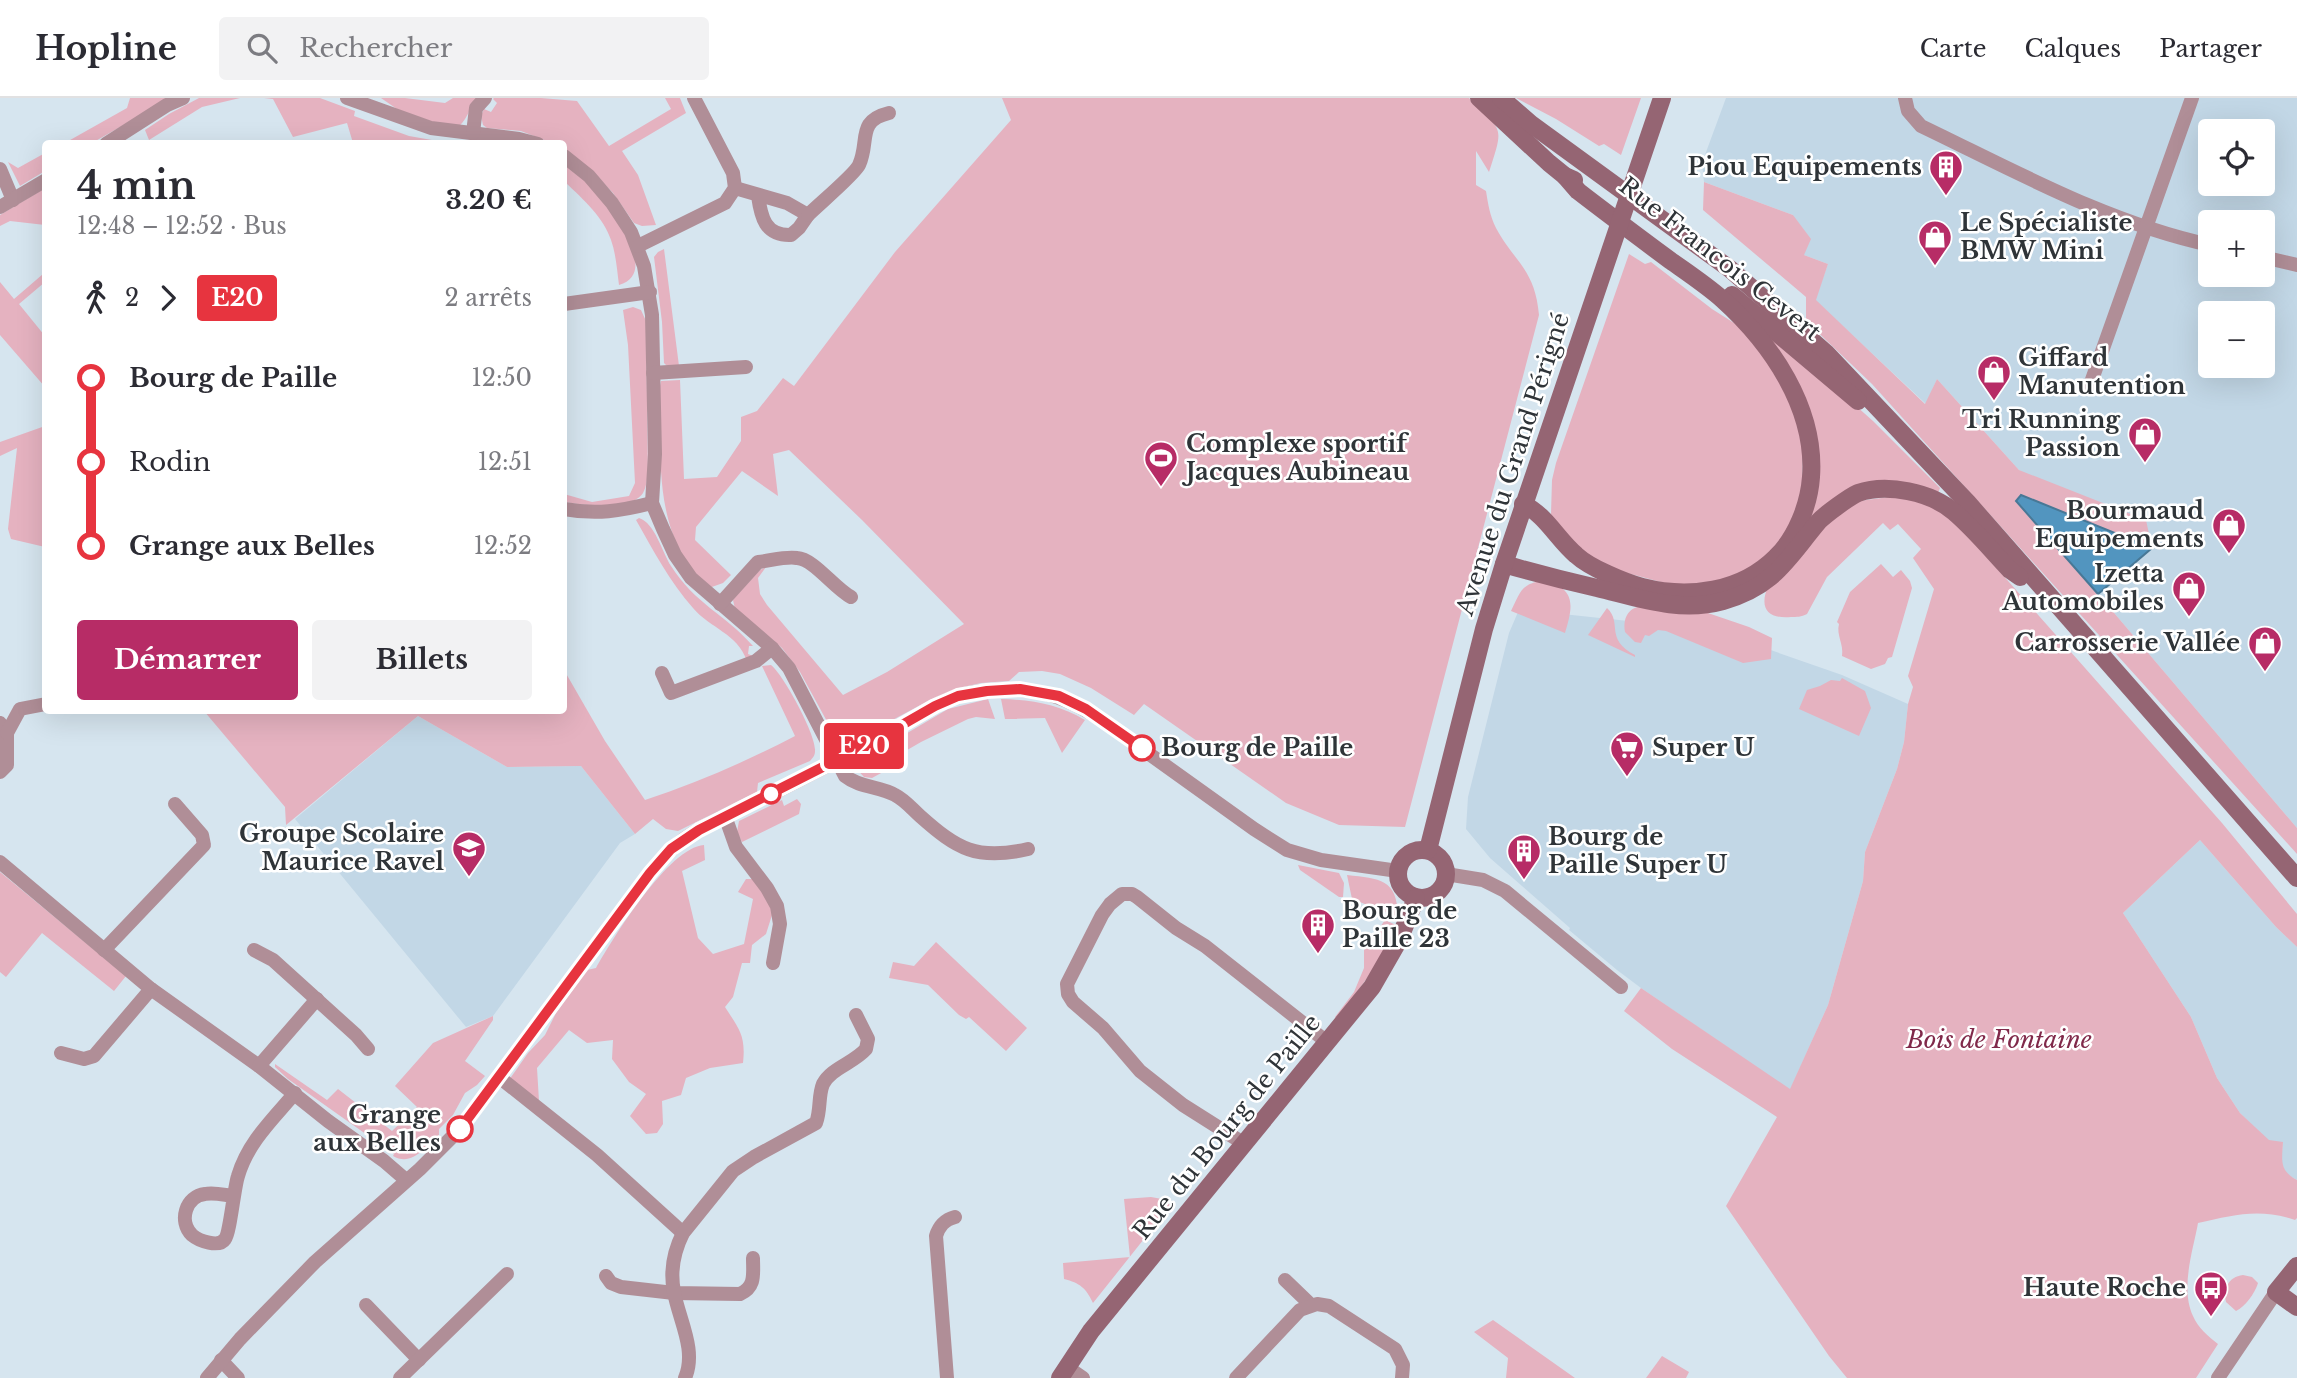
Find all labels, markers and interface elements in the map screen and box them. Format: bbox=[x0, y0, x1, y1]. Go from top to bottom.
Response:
search box bbox=[219, 17, 709, 80]
text: Hopline bbox=[35, 28, 177, 69]
icon: search bbox=[243, 29, 281, 67]
text: Rechercher bbox=[299, 32, 452, 64]
text: Carte bbox=[1920, 34, 1986, 63]
text: Calques bbox=[2024, 34, 2121, 63]
text: Partager bbox=[2159, 34, 2262, 63]
map controls bbox=[2198, 119, 2275, 378]
button: locate bbox=[2198, 119, 2275, 196]
building icon: Piou Equipements bbox=[1927, 148, 1965, 197]
place label: Piou Equipements bbox=[1688, 152, 1922, 181]
text: 4 min bbox=[77, 162, 196, 209]
street label: Rue Francois Cevert bbox=[1614, 171, 1827, 346]
text: 3.20 € bbox=[445, 184, 532, 216]
place label: Le Spécialiste BMW Mini bbox=[1960, 208, 2133, 265]
button: + bbox=[2198, 210, 2275, 287]
text: 12:48 – 12:52 · Bus bbox=[77, 212, 287, 240]
shop icon: Le Spécialiste BMW Mini bbox=[1916, 218, 1954, 267]
icon: walk bbox=[77, 279, 115, 317]
icon: forward bbox=[149, 279, 187, 317]
text: E20 bbox=[211, 283, 263, 312]
text: 2 bbox=[125, 284, 139, 312]
text: 2 arrêts bbox=[444, 284, 532, 312]
button: − bbox=[2198, 301, 2275, 378]
street label: Avenue du Grand Périgné bbox=[1450, 309, 1575, 620]
place label: Giffard Manutention bbox=[2018, 343, 2186, 400]
shop icon: Giffard Manutention bbox=[1975, 353, 2013, 402]
text: Bourg de Paille bbox=[129, 362, 337, 394]
text: 12:50 bbox=[472, 364, 532, 392]
place label: Tri Running Passion bbox=[1962, 405, 2121, 462]
shop icon: Tri Running Passion bbox=[2126, 415, 2164, 464]
place label: Complexe sportif Jacques Aubineau bbox=[1181, 429, 1409, 486]
sports icon: Complexe sportif Jacques Aubineau bbox=[1142, 439, 1180, 488]
text: Rodin bbox=[129, 446, 211, 478]
text: 12:51 bbox=[478, 448, 532, 476]
place label: Bourmaud Equipements bbox=[2035, 496, 2204, 553]
shop icon: Bourmaud Equipements bbox=[2210, 506, 2248, 555]
text: Grange aux Belles bbox=[129, 530, 375, 562]
text: 12:52 bbox=[474, 532, 532, 560]
place label: Izetta Automobiles bbox=[2001, 559, 2164, 616]
shop icon: Izetta Automobiles bbox=[2170, 569, 2208, 618]
button: Démarrer bbox=[77, 620, 298, 700]
button: Billets bbox=[312, 620, 532, 700]
shop icon: Carrosserie Vallée bbox=[2246, 624, 2284, 673]
place label: Carrosserie Vallée bbox=[2014, 628, 2240, 657]
line badge: E20 bbox=[824, 723, 904, 769]
supermarket icon: Super U bbox=[1608, 729, 1646, 778]
text: E20 bbox=[838, 731, 890, 760]
place label: Bourg de Paille bbox=[1161, 733, 1353, 762]
place label: Super U bbox=[1652, 733, 1755, 762]
marker: Bourg de Paille bbox=[1129, 735, 1155, 761]
unlabelled marker bbox=[761, 784, 781, 804]
place label: Groupe Scolaire Maurice Ravel bbox=[239, 819, 444, 876]
place label: Bourg de Paille Super U bbox=[1548, 822, 1727, 879]
school or university icon: Groupe Scolaire Maurice Ravel bbox=[450, 829, 488, 878]
building icon: Bourg de Paille Super U bbox=[1505, 832, 1543, 881]
place label: Bourg de Paille 23 bbox=[1342, 896, 1457, 953]
building icon: Bourg de Paille 23 bbox=[1299, 906, 1337, 955]
street label: Rue du Bourg de Paille bbox=[1127, 1008, 1326, 1245]
park label: Bois de Fontaine bbox=[1905, 1025, 2092, 1054]
place label: Grange aux Belles bbox=[313, 1100, 441, 1157]
marker: Grange aux Belles bbox=[447, 1116, 473, 1142]
bus stop icon: Haute Roche bbox=[2192, 1269, 2230, 1318]
place label: Haute Roche bbox=[2023, 1273, 2186, 1302]

